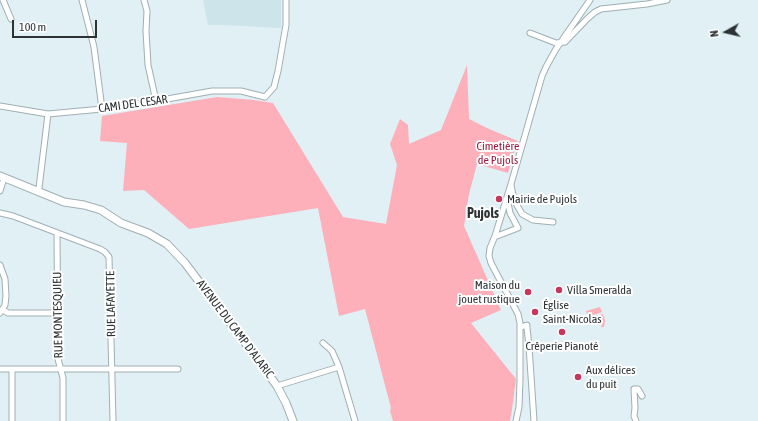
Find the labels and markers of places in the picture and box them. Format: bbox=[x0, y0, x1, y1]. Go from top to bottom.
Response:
place label: Mairie de Pujols bbox=[507, 192, 577, 206]
marker: Mairie de Pujols bbox=[494, 194, 504, 204]
place label: Maison du jouet rustique bbox=[459, 278, 520, 306]
place label: Villa Smeralda bbox=[567, 283, 632, 297]
marker: Villa Smeralda bbox=[554, 285, 564, 295]
marker: Maison du jouet rustique bbox=[523, 287, 533, 297]
place label: Église Saint-Nicolas bbox=[543, 298, 602, 326]
marker: Église Saint-Nicolas bbox=[530, 307, 540, 317]
marker: Crêperie Pianoté bbox=[557, 327, 567, 337]
place label: Crêperie Pianoté bbox=[525, 339, 599, 353]
place label: Aux délices du puit bbox=[586, 363, 635, 391]
marker: Aux délices du puit bbox=[573, 372, 583, 382]

